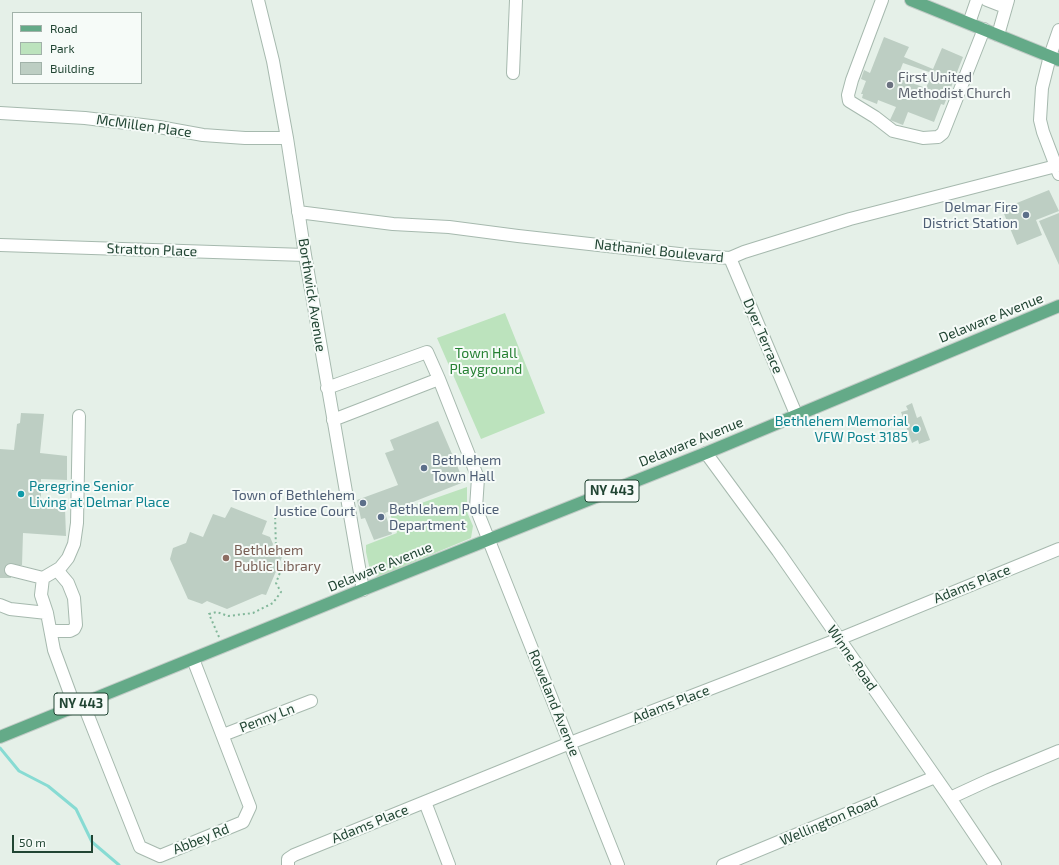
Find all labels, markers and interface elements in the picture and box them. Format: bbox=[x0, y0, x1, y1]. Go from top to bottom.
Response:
legend bbox=[12, 12, 142, 84]
text: Road bbox=[50, 21, 78, 35]
text: Park bbox=[50, 41, 75, 55]
text: Building bbox=[50, 61, 94, 75]
place label: First United Methodist Church bbox=[898, 69, 1011, 102]
marker: First United Methodist Church bbox=[885, 80, 895, 90]
street label: McMillen Place bbox=[95, 111, 193, 141]
place label: Delmar Fire District Station bbox=[923, 199, 1018, 232]
marker: Delmar Fire District Station bbox=[1021, 210, 1031, 220]
street label: Nathaniel Boulevard bbox=[594, 236, 724, 266]
street label: Borthwick Avenue bbox=[295, 237, 329, 353]
street label: Stratton Place bbox=[106, 240, 198, 260]
street label: Delaware Avenue bbox=[936, 289, 1046, 347]
street label: Dyer Terrace bbox=[740, 296, 786, 376]
park label: Town Hall Playground bbox=[450, 345, 522, 378]
street label: Delaware Avenue bbox=[636, 413, 746, 471]
place label: Bethlehem Memorial VFW Post 3185 bbox=[775, 413, 908, 446]
marker: Bethlehem Memorial VFW Post 3185 bbox=[911, 424, 921, 434]
place label: Bethlehem Town Hall bbox=[432, 452, 501, 484]
marker: Bethlehem Town Hall bbox=[419, 463, 429, 473]
place label: Peregrine Senior Living at Delmar Place bbox=[29, 478, 170, 510]
road number: NY 443 bbox=[585, 480, 639, 502]
place label: Town of Bethlehem Justice Court bbox=[232, 487, 355, 520]
marker: Peregrine Senior Living at Delmar Place bbox=[16, 489, 26, 499]
marker: Town of Bethlehem Justice Court bbox=[358, 498, 368, 508]
place label: Bethlehem Police Department bbox=[389, 501, 499, 534]
marker: Bethlehem Police Department bbox=[376, 512, 386, 522]
street label: Delaware Avenue bbox=[325, 538, 435, 596]
place label: Bethlehem Public Library bbox=[234, 542, 321, 574]
marker: Bethlehem Public Library bbox=[221, 553, 231, 563]
street label: Adams Place bbox=[931, 561, 1013, 607]
street label: Winne Road bbox=[823, 622, 881, 694]
street label: Roweland Avenue bbox=[525, 647, 583, 759]
street label: Adams Place bbox=[630, 682, 712, 726]
road number: NY 443 bbox=[54, 693, 108, 715]
street label: Penny Ln bbox=[237, 700, 297, 736]
street label: Wellington Road bbox=[777, 793, 881, 849]
street label: Adams Place bbox=[329, 801, 411, 847]
street label: Abbey Rd bbox=[170, 820, 232, 858]
scale bar bbox=[14, 827, 95, 853]
text: 50 m bbox=[19, 835, 46, 849]

